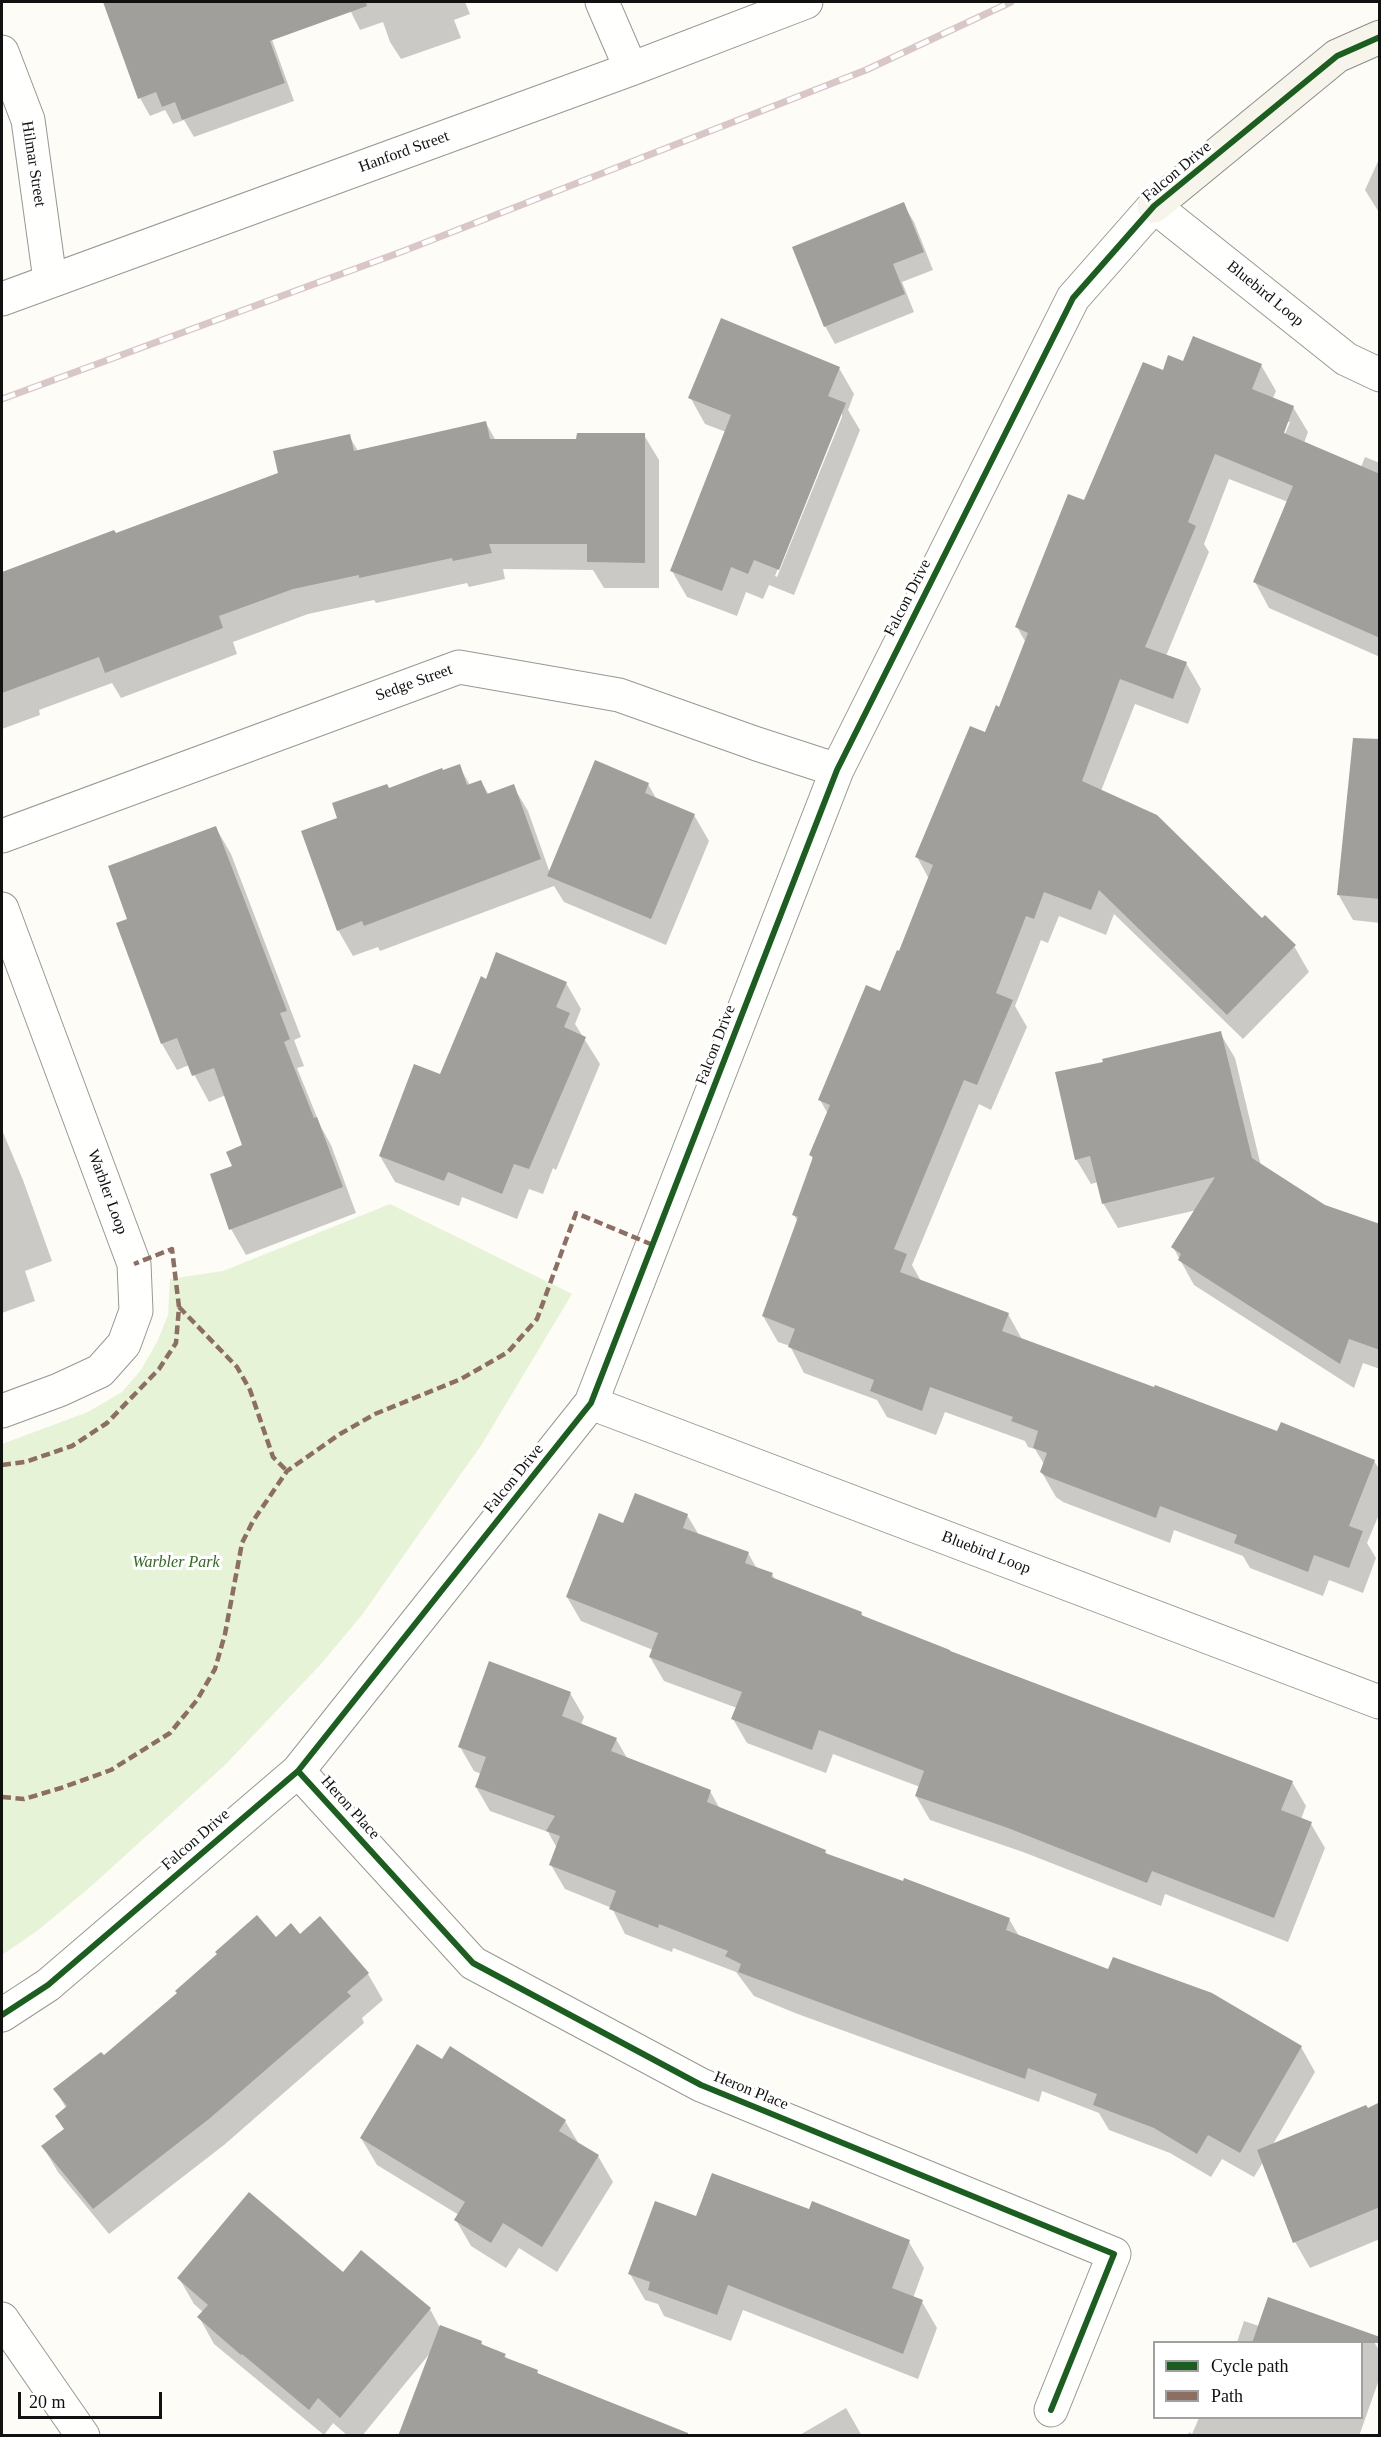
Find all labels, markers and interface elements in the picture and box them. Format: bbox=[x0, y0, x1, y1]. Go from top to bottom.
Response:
street label: Hilmar Street bbox=[17, 120, 49, 208]
street label: Hanford Street bbox=[356, 127, 452, 177]
street label: Falcon Drive bbox=[1139, 138, 1215, 206]
street label: Bluebird Loop bbox=[1223, 257, 1307, 331]
street label: Falcon Drive bbox=[880, 556, 936, 640]
street label: Sedge Street bbox=[373, 660, 455, 706]
street label: Falcon Drive bbox=[692, 1002, 740, 1088]
street label: Warbler Loop bbox=[83, 1147, 131, 1237]
street label: Falcon Drive bbox=[480, 1440, 548, 1518]
street label: Bluebird Loop bbox=[939, 1527, 1033, 1579]
park label: Warbler Park bbox=[133, 1553, 219, 1573]
street label: Heron Place bbox=[317, 1772, 383, 1844]
street label: Falcon Drive bbox=[158, 1805, 234, 1875]
street label: Heron Place bbox=[711, 2067, 791, 2115]
legend bbox=[1153, 2341, 1363, 2419]
text: Cycle path bbox=[1211, 2356, 1288, 2376]
scale bar bbox=[21, 2380, 165, 2418]
text: Path bbox=[1211, 2386, 1243, 2406]
text: 20 m bbox=[29, 2392, 66, 2412]

